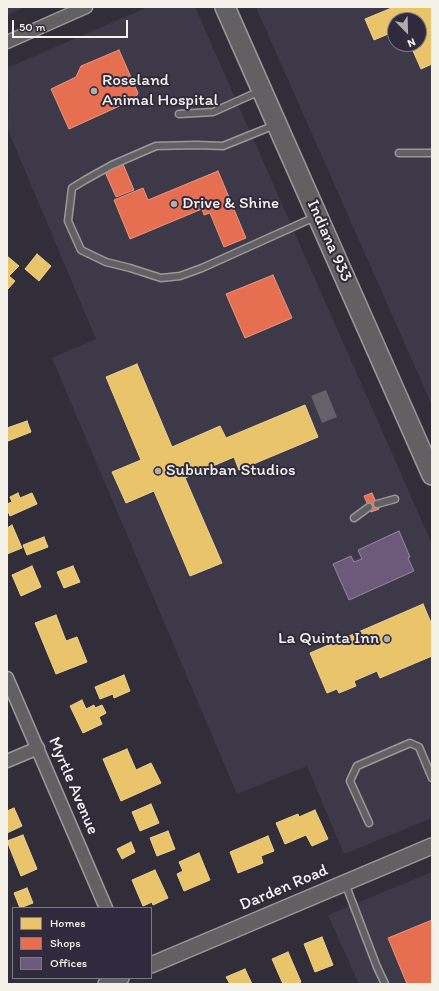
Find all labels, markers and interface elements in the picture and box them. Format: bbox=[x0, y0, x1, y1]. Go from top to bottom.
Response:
scale bar bbox=[14, 12, 130, 38]
north arrow bbox=[387, 12, 427, 52]
text: 50 m bbox=[19, 20, 45, 34]
text: N bbox=[406, 35, 417, 50]
place label: Roseland Animal Hospital bbox=[102, 71, 218, 111]
marker: Roseland Animal Hospital bbox=[89, 86, 99, 96]
place label: Drive & Shine bbox=[182, 194, 279, 214]
street label: Indiana 933 bbox=[302, 197, 356, 285]
marker: Drive & Shine bbox=[169, 199, 179, 209]
place label: Suburban Studios bbox=[166, 461, 296, 481]
marker: Suburban Studios bbox=[153, 466, 163, 476]
place label: La Quinta Inn bbox=[278, 629, 379, 649]
marker: La Quinta Inn bbox=[382, 634, 392, 644]
street label: Myrtle Avenue bbox=[43, 734, 103, 838]
street label: Darden Road bbox=[237, 860, 331, 916]
legend bbox=[12, 907, 152, 979]
text: Homes bbox=[50, 916, 86, 930]
text: Shops bbox=[50, 936, 81, 950]
text: Offices bbox=[50, 956, 87, 970]

